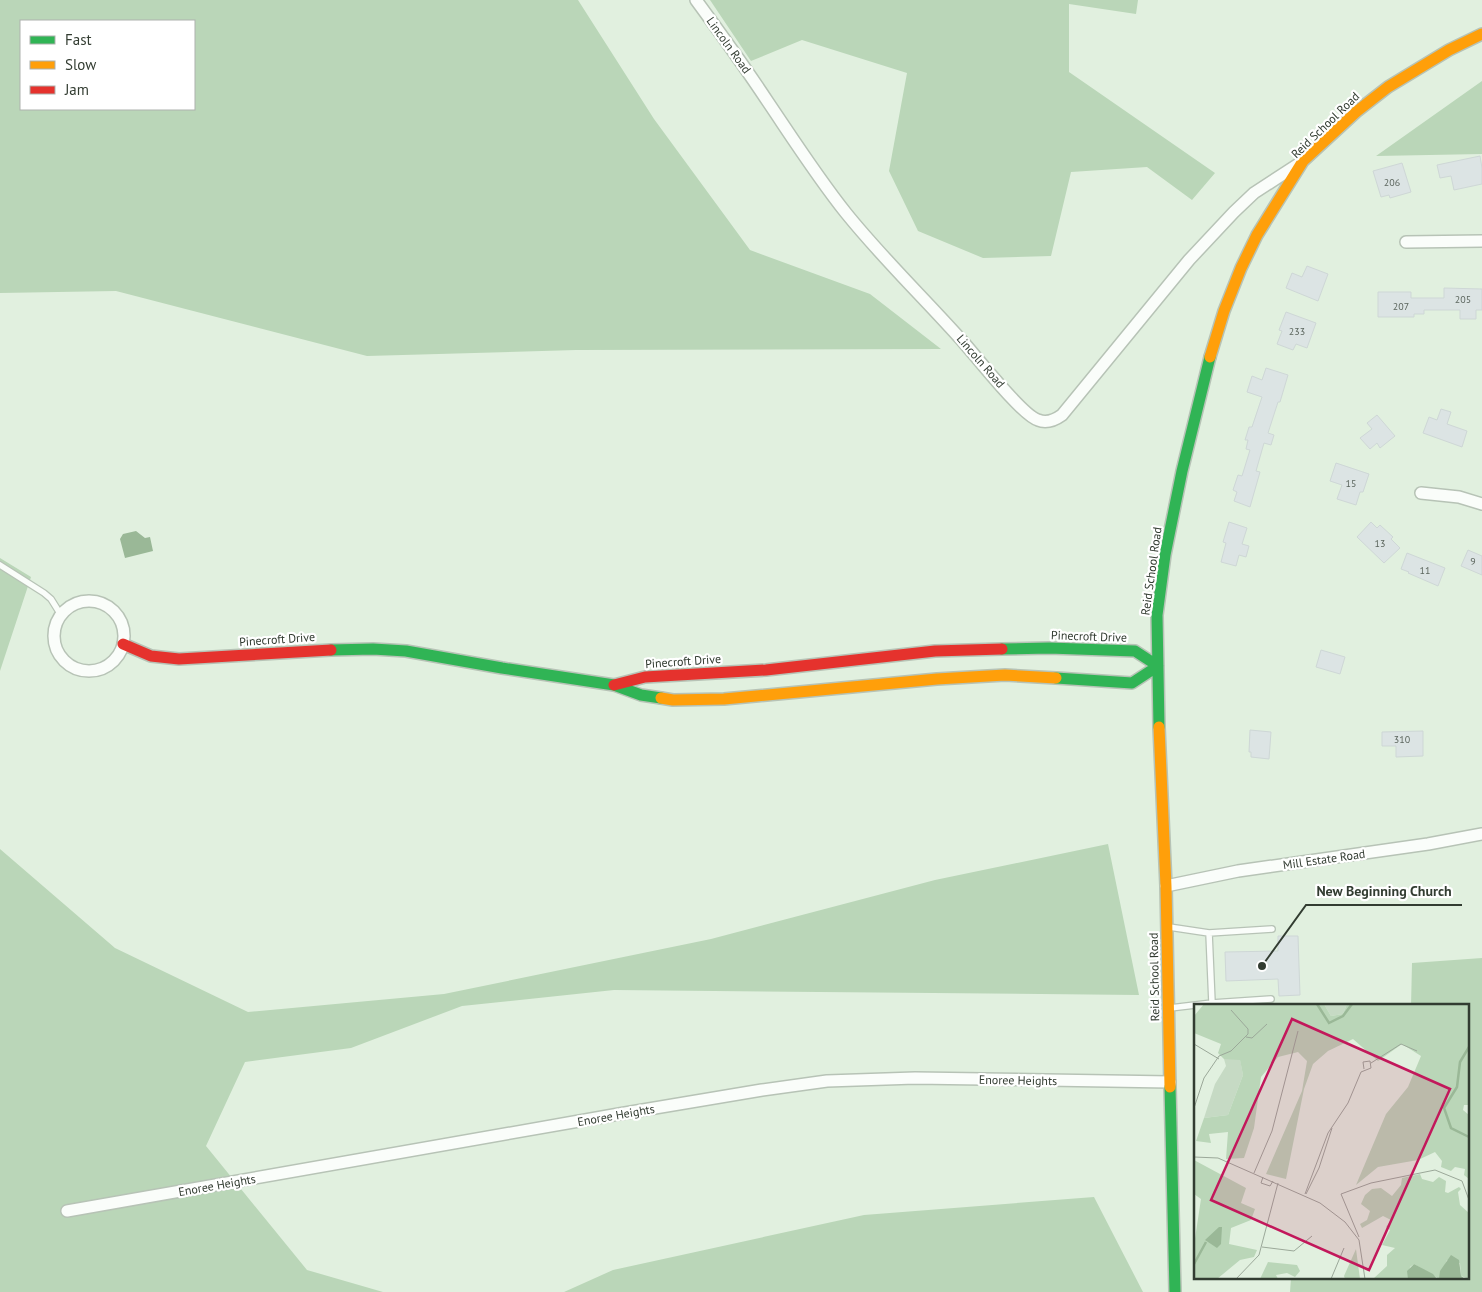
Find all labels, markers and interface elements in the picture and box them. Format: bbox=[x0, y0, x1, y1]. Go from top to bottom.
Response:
street label: Lincoln Road bbox=[703, 14, 755, 76]
legend bbox=[20, 20, 195, 110]
text: Fast bbox=[65, 30, 92, 49]
text: Slow bbox=[65, 55, 96, 74]
text: Jam bbox=[64, 80, 89, 99]
street label: Reid School Road bbox=[1288, 89, 1362, 161]
house number: 206 bbox=[1384, 176, 1400, 189]
house number: 205 bbox=[1455, 293, 1471, 306]
house number: 207 bbox=[1393, 300, 1409, 313]
house number: 233 bbox=[1289, 325, 1305, 338]
street label: Lincoln Road bbox=[954, 331, 1008, 391]
house number: 15 bbox=[1346, 477, 1356, 490]
street label: Reid School Road bbox=[1137, 526, 1165, 616]
house number: 13 bbox=[1375, 537, 1385, 550]
house number: 9 bbox=[1470, 555, 1476, 568]
house number: 11 bbox=[1420, 564, 1430, 577]
street label: Pinecroft Drive bbox=[1051, 627, 1127, 645]
street label: Pinecroft Drive bbox=[239, 629, 315, 649]
street label: Pinecroft Drive bbox=[645, 651, 721, 671]
house number: 310 bbox=[1394, 733, 1411, 746]
street label: Mill Estate Road bbox=[1282, 846, 1366, 872]
callout: New Beginning Church bbox=[1306, 876, 1462, 905]
text: New Beginning Church bbox=[1316, 882, 1452, 900]
street label: Reid School Road bbox=[1146, 932, 1162, 1022]
inset map bbox=[1194, 1004, 1470, 1280]
street label: Enoree Heights bbox=[979, 1072, 1057, 1088]
street label: Enoree Heights bbox=[576, 1101, 656, 1129]
street label: Enoree Heights bbox=[177, 1171, 257, 1199]

